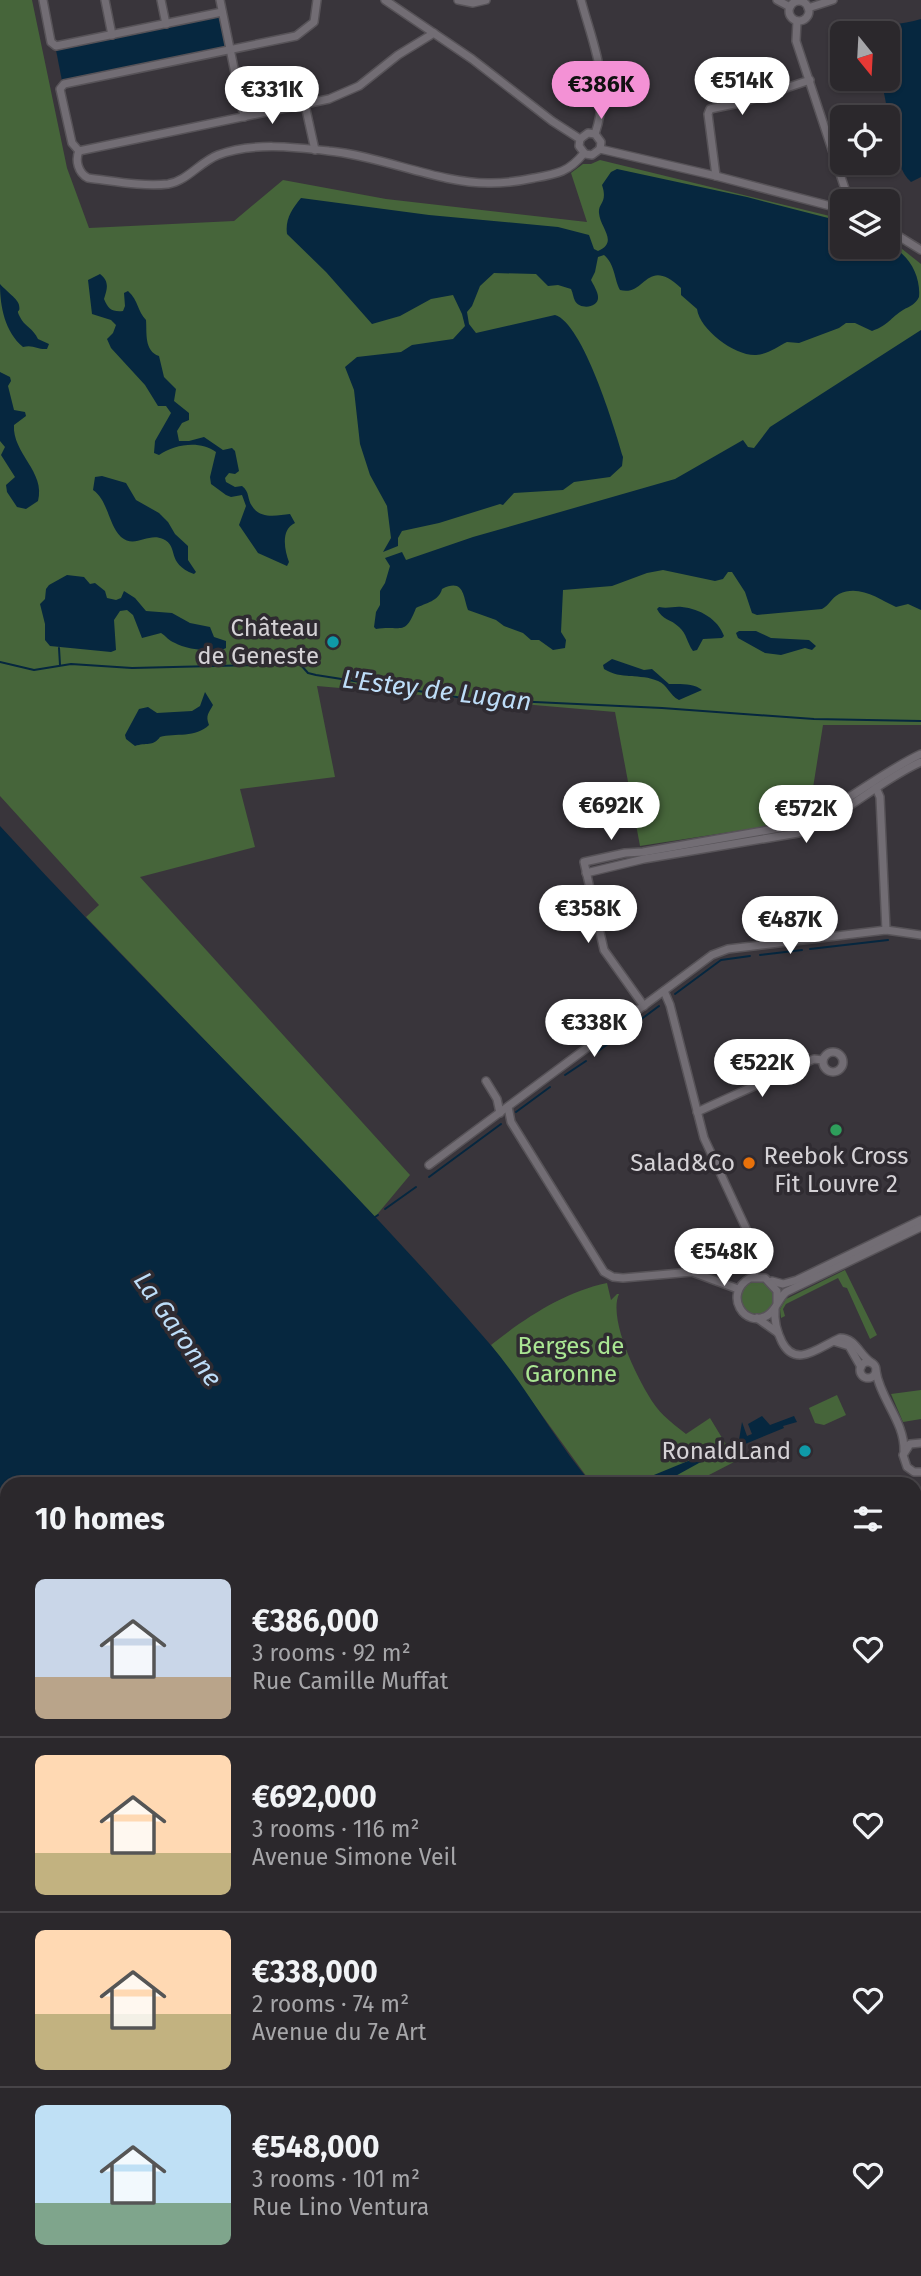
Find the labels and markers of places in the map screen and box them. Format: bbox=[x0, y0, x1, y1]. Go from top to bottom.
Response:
pin: €514K bbox=[693, 58, 791, 117]
pin: €386K bbox=[552, 61, 650, 121]
pin: €331K bbox=[223, 66, 321, 126]
place label: Château de Geneste bbox=[197, 614, 319, 670]
marker: Château de Geneste bbox=[325, 634, 341, 650]
pin: €692K bbox=[562, 782, 660, 842]
pin: €572K bbox=[757, 786, 855, 845]
pin: €358K bbox=[539, 886, 637, 945]
pin: €487K bbox=[741, 897, 839, 956]
pin: €338K bbox=[545, 1000, 643, 1059]
pin: €522K bbox=[713, 1040, 811, 1099]
marker: Reebok Cross Fit Louvre 2 bbox=[828, 1122, 844, 1138]
place label: Reebok Cross Fit Louvre 2 bbox=[763, 1142, 909, 1198]
place label: Salad&Co bbox=[630, 1149, 735, 1177]
marker: Salad&Co bbox=[741, 1155, 757, 1171]
pin: €548K bbox=[675, 1228, 773, 1288]
place label: RonaldLand bbox=[661, 1437, 791, 1465]
marker: RonaldLand bbox=[797, 1443, 813, 1459]

